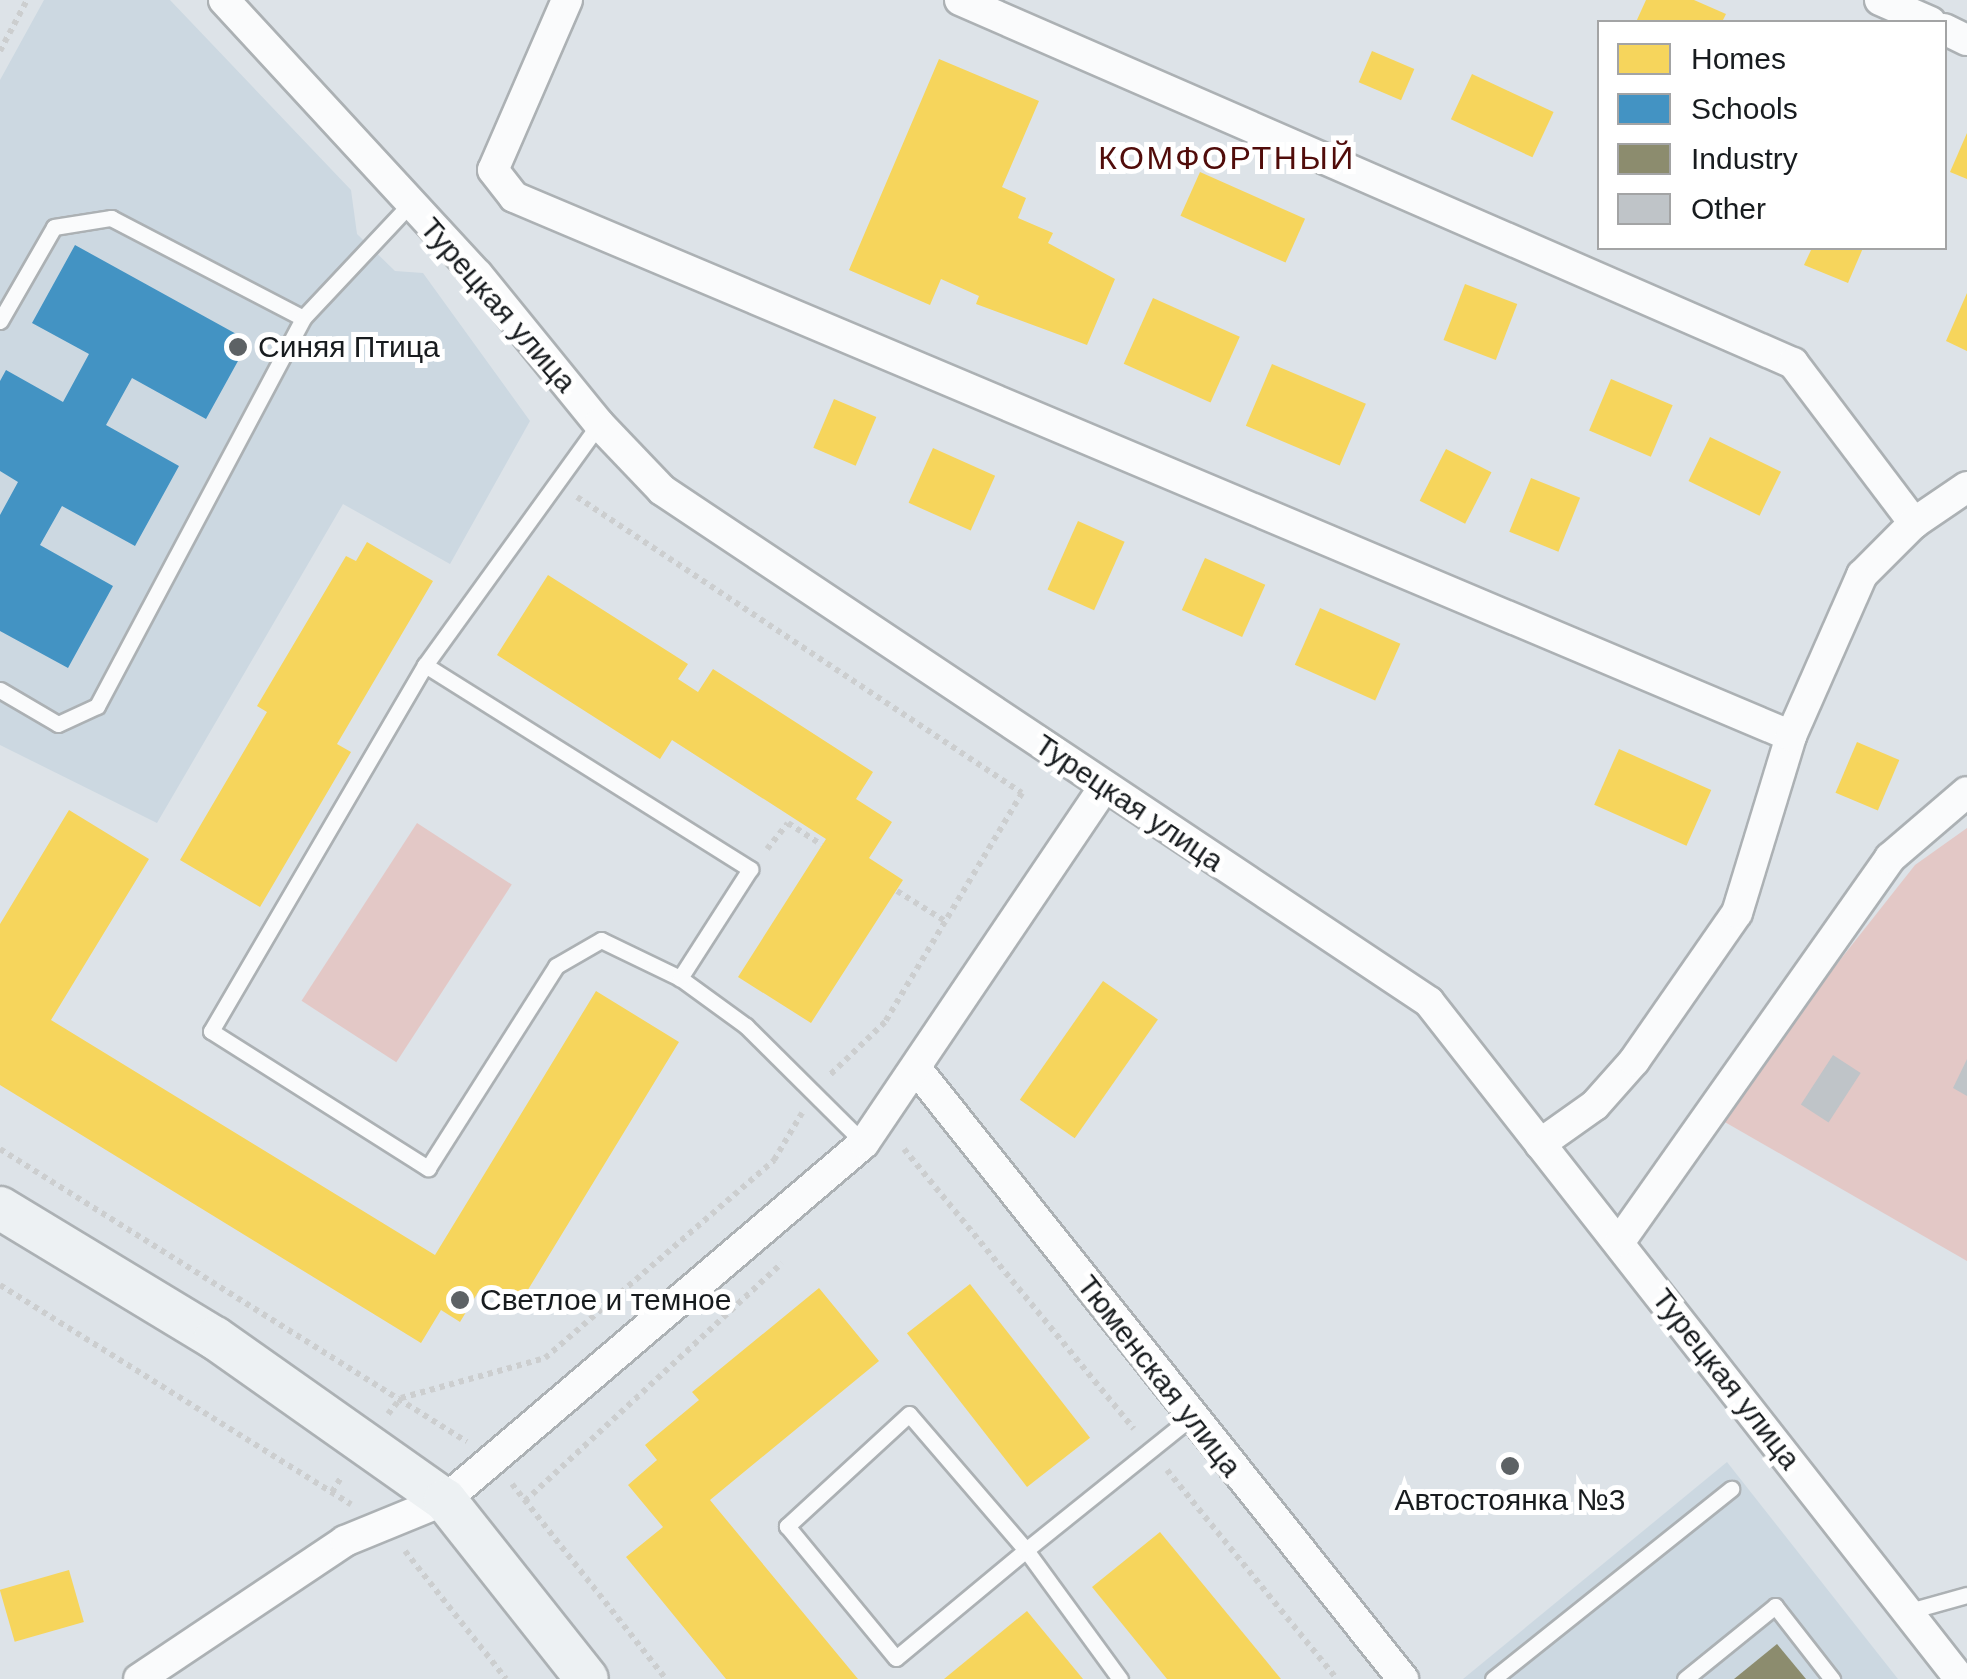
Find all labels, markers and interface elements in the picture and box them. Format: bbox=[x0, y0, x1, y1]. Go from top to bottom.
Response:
legend bbox=[1597, 20, 1947, 250]
text: Homes bbox=[1691, 42, 1786, 75]
text: Schools bbox=[1691, 92, 1798, 125]
district label: КОМФОРТНЫЙ bbox=[1098, 139, 1356, 177]
text: Industry bbox=[1691, 142, 1798, 175]
text: Other bbox=[1691, 192, 1766, 225]
street label: Турецкая улица bbox=[412, 210, 584, 400]
place label: Синяя Птица bbox=[258, 329, 440, 365]
marker: Синяя Птица bbox=[227, 336, 249, 358]
street label: Турецкая улица bbox=[1028, 727, 1230, 879]
street label: Тюменская улица bbox=[1069, 1268, 1249, 1484]
street label: Турецкая улица bbox=[1644, 1281, 1808, 1477]
place label: Светлое и темное bbox=[480, 1282, 731, 1318]
marker: Светлое и темное bbox=[449, 1289, 471, 1311]
marker: Автостоянка №3 bbox=[1499, 1455, 1521, 1477]
place label: Автостоянка №3 bbox=[1395, 1482, 1625, 1518]

